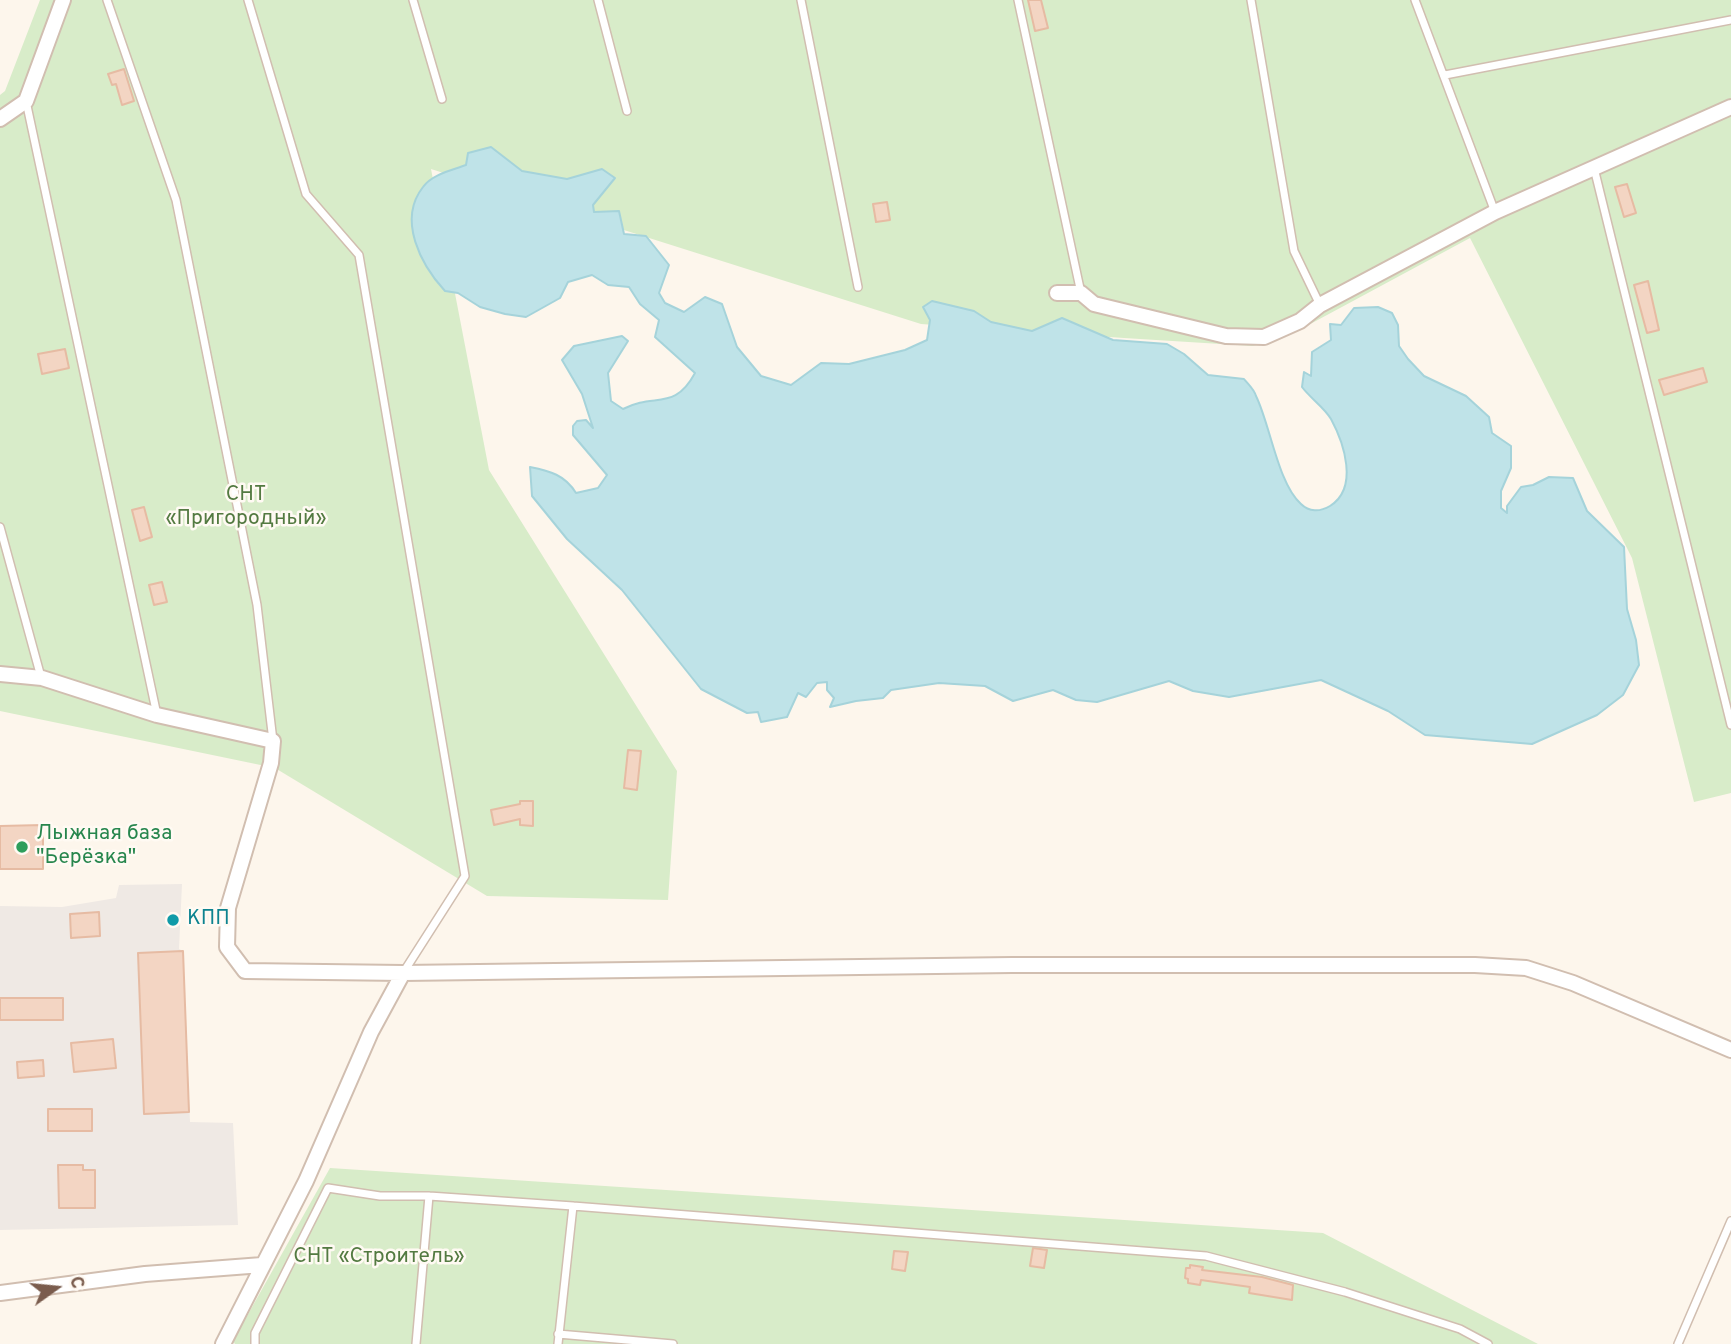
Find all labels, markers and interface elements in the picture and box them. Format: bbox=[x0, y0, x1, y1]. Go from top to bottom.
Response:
park label: СНТ «Пригородный» bbox=[166, 483, 326, 533]
place label: Лыжная база "Берёзка" bbox=[36, 822, 172, 872]
marker: Лыжная база "Берёзка" bbox=[14, 839, 30, 855]
place label: КПП bbox=[187, 907, 230, 933]
marker: КПП bbox=[165, 912, 181, 928]
park label: СНТ «Строитель» bbox=[293, 1245, 465, 1271]
north arrow bbox=[21, 1253, 91, 1323]
text: С bbox=[63, 1274, 89, 1292]

